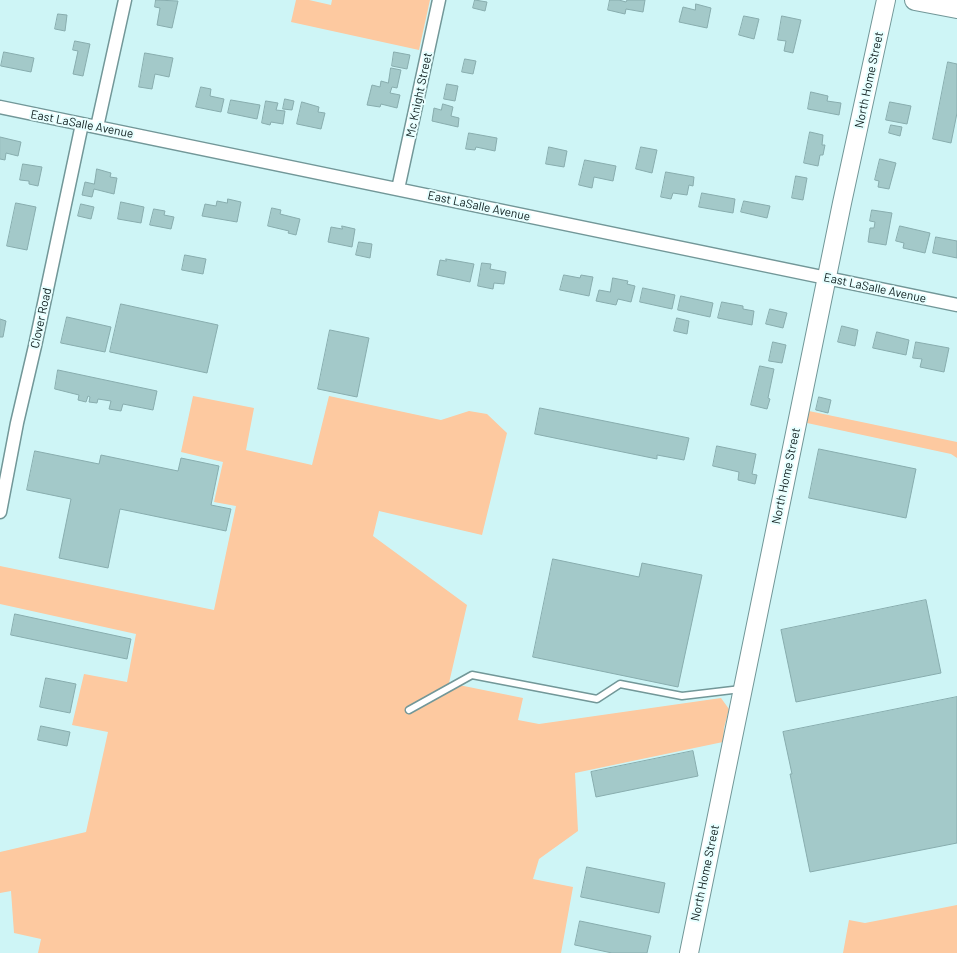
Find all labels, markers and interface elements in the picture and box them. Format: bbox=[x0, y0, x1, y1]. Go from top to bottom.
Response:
street label: North Home Street bbox=[852, 30, 886, 130]
street label: Mc Knight Street bbox=[403, 51, 435, 139]
street label: East LaSalle Avenue bbox=[29, 107, 135, 141]
street label: East LaSalle Avenue bbox=[426, 188, 532, 224]
street label: East LaSalle Avenue bbox=[822, 270, 928, 306]
street label: Clover Road bbox=[28, 286, 54, 350]
street label: North Home Street bbox=[769, 426, 803, 526]
street label: North Home Street bbox=[688, 823, 722, 923]

